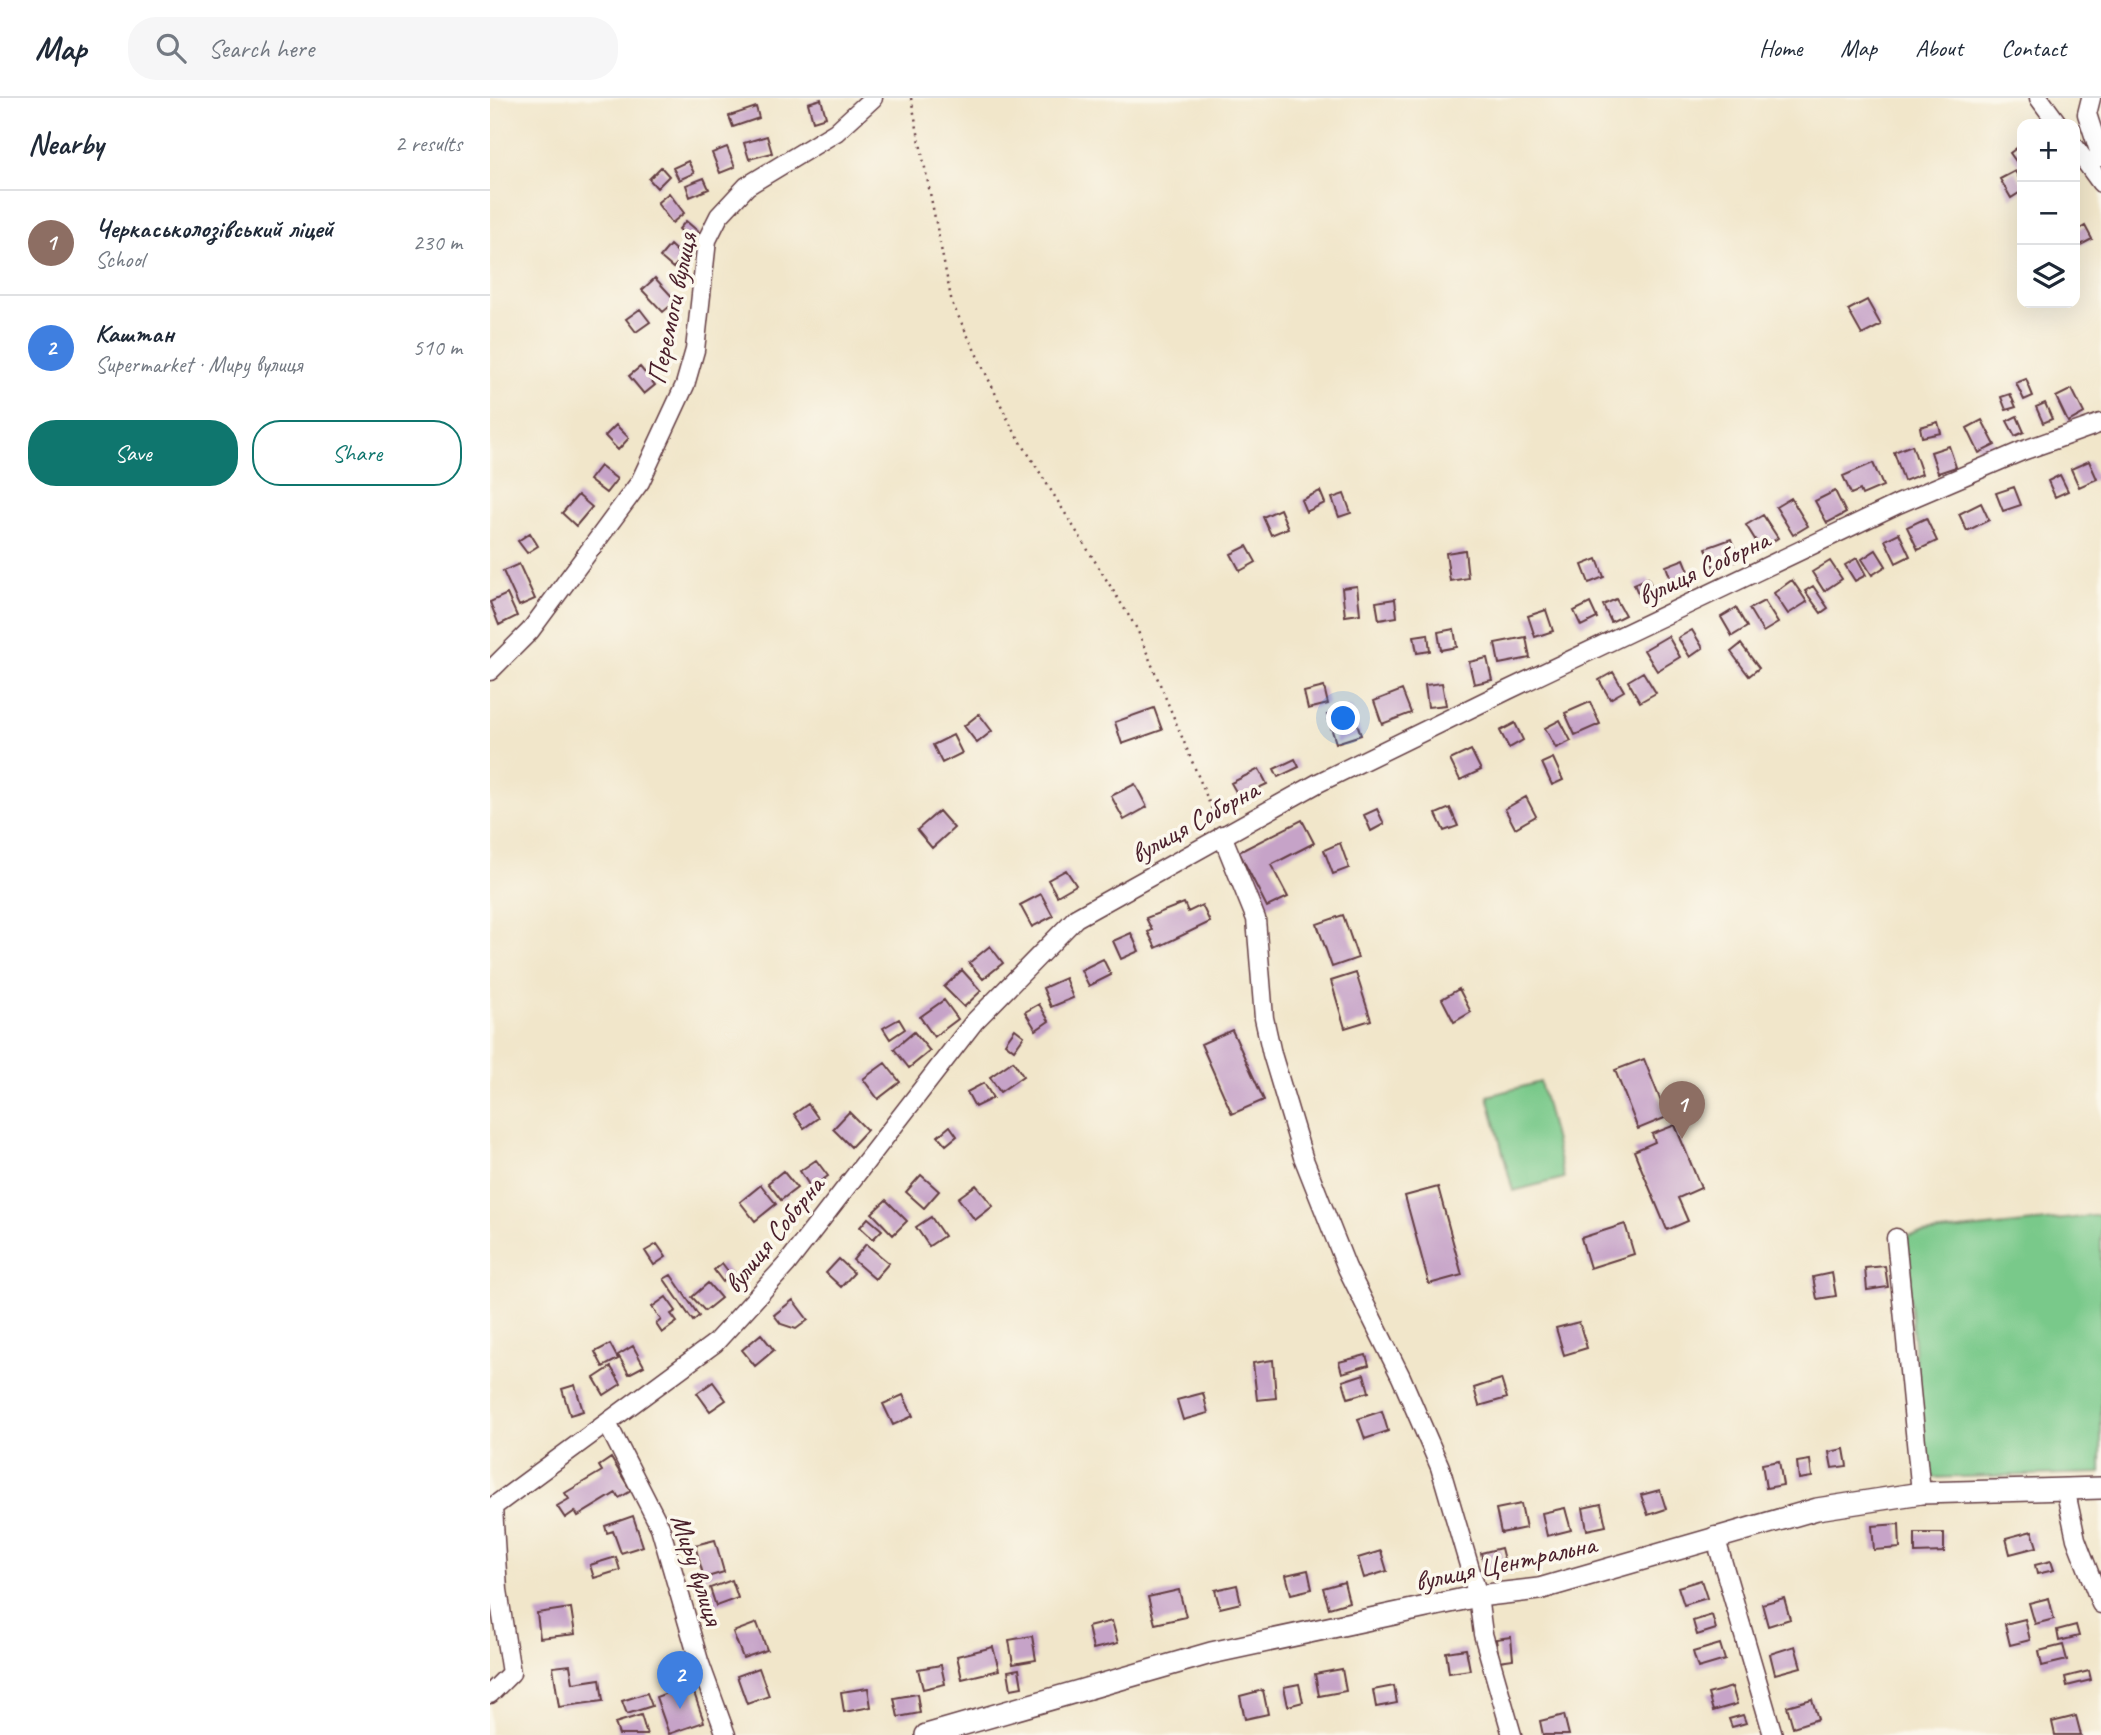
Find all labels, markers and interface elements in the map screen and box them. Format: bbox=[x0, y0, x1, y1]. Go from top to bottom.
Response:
search box bbox=[128, 17, 618, 80]
text: Map bbox=[35, 27, 86, 69]
icon: search bbox=[152, 29, 190, 67]
text: Search here bbox=[208, 32, 314, 65]
text: Home bbox=[1759, 33, 1802, 63]
text: Map bbox=[1840, 33, 1877, 63]
text: About bbox=[1915, 33, 1963, 63]
text: Contact bbox=[2001, 33, 2066, 63]
map controls bbox=[2017, 119, 2080, 308]
button: + bbox=[2017, 119, 2080, 182]
text: Nearby bbox=[28, 125, 104, 163]
text: 2 results bbox=[395, 129, 462, 158]
button: − bbox=[2017, 182, 2080, 245]
text: Черкаськолозівський ліцей bbox=[95, 212, 333, 245]
text: 1 bbox=[46, 228, 56, 257]
text: 230 m bbox=[413, 228, 462, 257]
street label: Перемоги вулиця bbox=[638, 228, 705, 387]
text: School bbox=[95, 245, 144, 274]
button: layers bbox=[2017, 245, 2080, 308]
text: Каштан bbox=[95, 317, 174, 350]
text: 2 bbox=[46, 333, 56, 362]
text: 510 m bbox=[413, 333, 462, 362]
text: Supermarket · Миру вулиця bbox=[95, 350, 302, 379]
button: Save bbox=[28, 420, 238, 486]
button: Share bbox=[252, 420, 462, 486]
street label: вулиця Соборна bbox=[1632, 521, 1777, 613]
your location bbox=[1326, 701, 1360, 735]
street label: вулиця Соборна bbox=[1124, 771, 1267, 871]
pin: 1 bbox=[1659, 1081, 1705, 1139]
street label: вулиця Соборна bbox=[715, 1167, 833, 1300]
street label: Миру вулиця bbox=[663, 1509, 733, 1631]
street label: вулиця Центральна bbox=[1411, 1526, 1601, 1599]
pin: 2 bbox=[657, 1651, 703, 1709]

